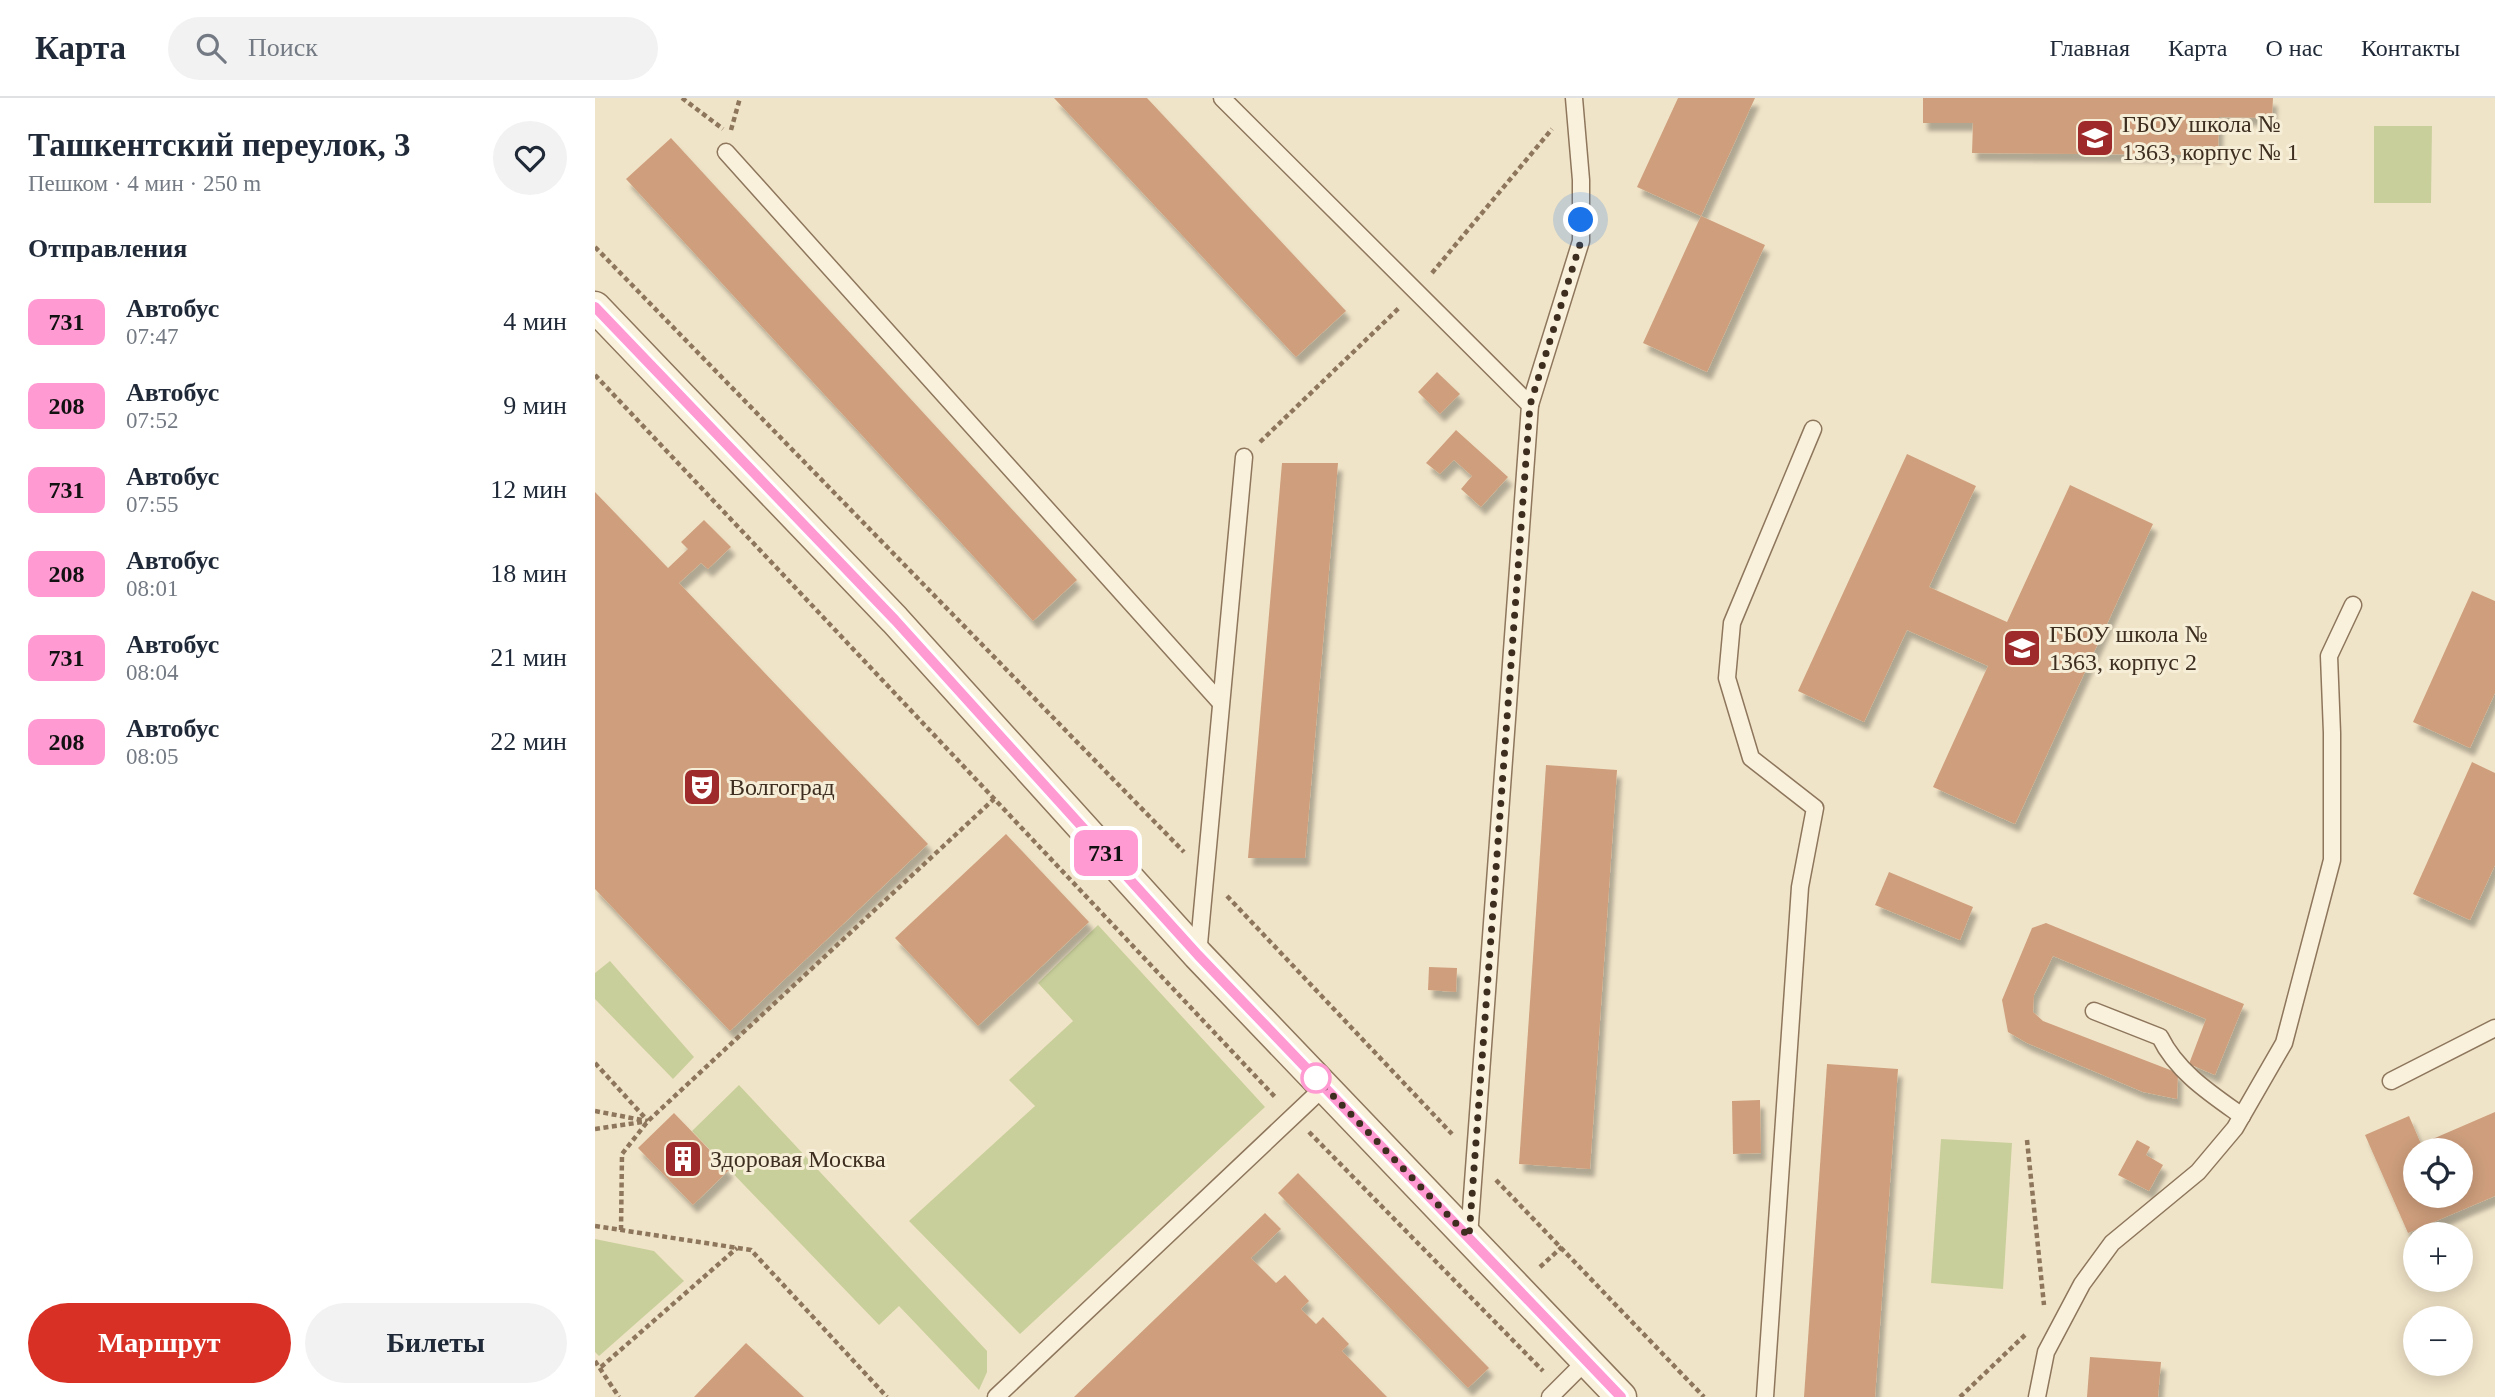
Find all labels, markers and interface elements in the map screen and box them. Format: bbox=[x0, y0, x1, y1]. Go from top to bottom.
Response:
search box bbox=[168, 17, 658, 80]
icon: search bbox=[192, 29, 230, 67]
text: Карта bbox=[35, 30, 126, 66]
text: Поиск bbox=[248, 33, 318, 62]
text: Главная bbox=[2049, 35, 2130, 61]
text: Карта bbox=[2168, 35, 2227, 61]
text: О нас bbox=[2265, 35, 2323, 61]
text: Контакты bbox=[2361, 35, 2460, 61]
place label: ГБОУ школа № 1363, корпус № 1 bbox=[2122, 111, 2299, 165]
school or university icon: ГБОУ школа № 1363, корпус № 1 bbox=[2074, 117, 2116, 159]
button: heart bbox=[493, 121, 567, 195]
text: Ташкентский переулок, 3 bbox=[28, 127, 411, 163]
text: Пешком · 4 мин · 250 m bbox=[28, 171, 261, 196]
your location bbox=[1563, 202, 1598, 237]
text: Отправления bbox=[28, 234, 187, 263]
text: Автобус bbox=[126, 294, 219, 323]
text: 4 мин bbox=[503, 307, 567, 336]
text: 731 bbox=[49, 309, 85, 335]
text: 07:47 bbox=[126, 324, 178, 349]
text: Автобус bbox=[126, 378, 219, 407]
text: 9 мин bbox=[503, 391, 567, 420]
text: 208 bbox=[49, 393, 85, 419]
text: 07:52 bbox=[126, 408, 178, 433]
text: Автобус bbox=[126, 462, 219, 491]
text: 12 мин bbox=[490, 475, 567, 504]
text: 731 bbox=[49, 477, 85, 503]
text: 07:55 bbox=[126, 492, 178, 517]
text: Автобус bbox=[126, 546, 219, 575]
text: 18 мин bbox=[490, 559, 567, 588]
text: 208 bbox=[49, 561, 85, 587]
text: 08:01 bbox=[126, 576, 178, 601]
place label: ГБОУ школа № 1363, корпус 2 bbox=[2049, 621, 2208, 675]
school or university icon: ГБОУ школа № 1363, корпус 2 bbox=[2001, 627, 2043, 669]
text: Автобус bbox=[126, 630, 219, 659]
text: 21 мин bbox=[490, 643, 567, 672]
text: 731 bbox=[49, 645, 85, 671]
text: 08:04 bbox=[126, 660, 178, 685]
text: Автобус bbox=[126, 714, 219, 743]
text: 22 мин bbox=[490, 727, 567, 756]
text: 208 bbox=[49, 729, 85, 755]
text: 08:05 bbox=[126, 744, 178, 769]
theatre icon: Волгоград bbox=[681, 766, 723, 808]
place label: Волгоград bbox=[729, 774, 835, 800]
line badge: 731 bbox=[1066, 830, 1146, 876]
text: 731 bbox=[1088, 840, 1124, 866]
unlabelled marker bbox=[1301, 1063, 1331, 1093]
building icon: Здоровая Москва bbox=[662, 1138, 704, 1180]
map controls bbox=[2403, 1138, 2473, 1376]
button: locate bbox=[2403, 1138, 2473, 1208]
place label: Здоровая Москва bbox=[710, 1146, 886, 1172]
button: + bbox=[2403, 1222, 2473, 1292]
button: Маршрут bbox=[28, 1303, 291, 1383]
button: Билеты bbox=[305, 1303, 567, 1383]
button: − bbox=[2403, 1306, 2473, 1376]

